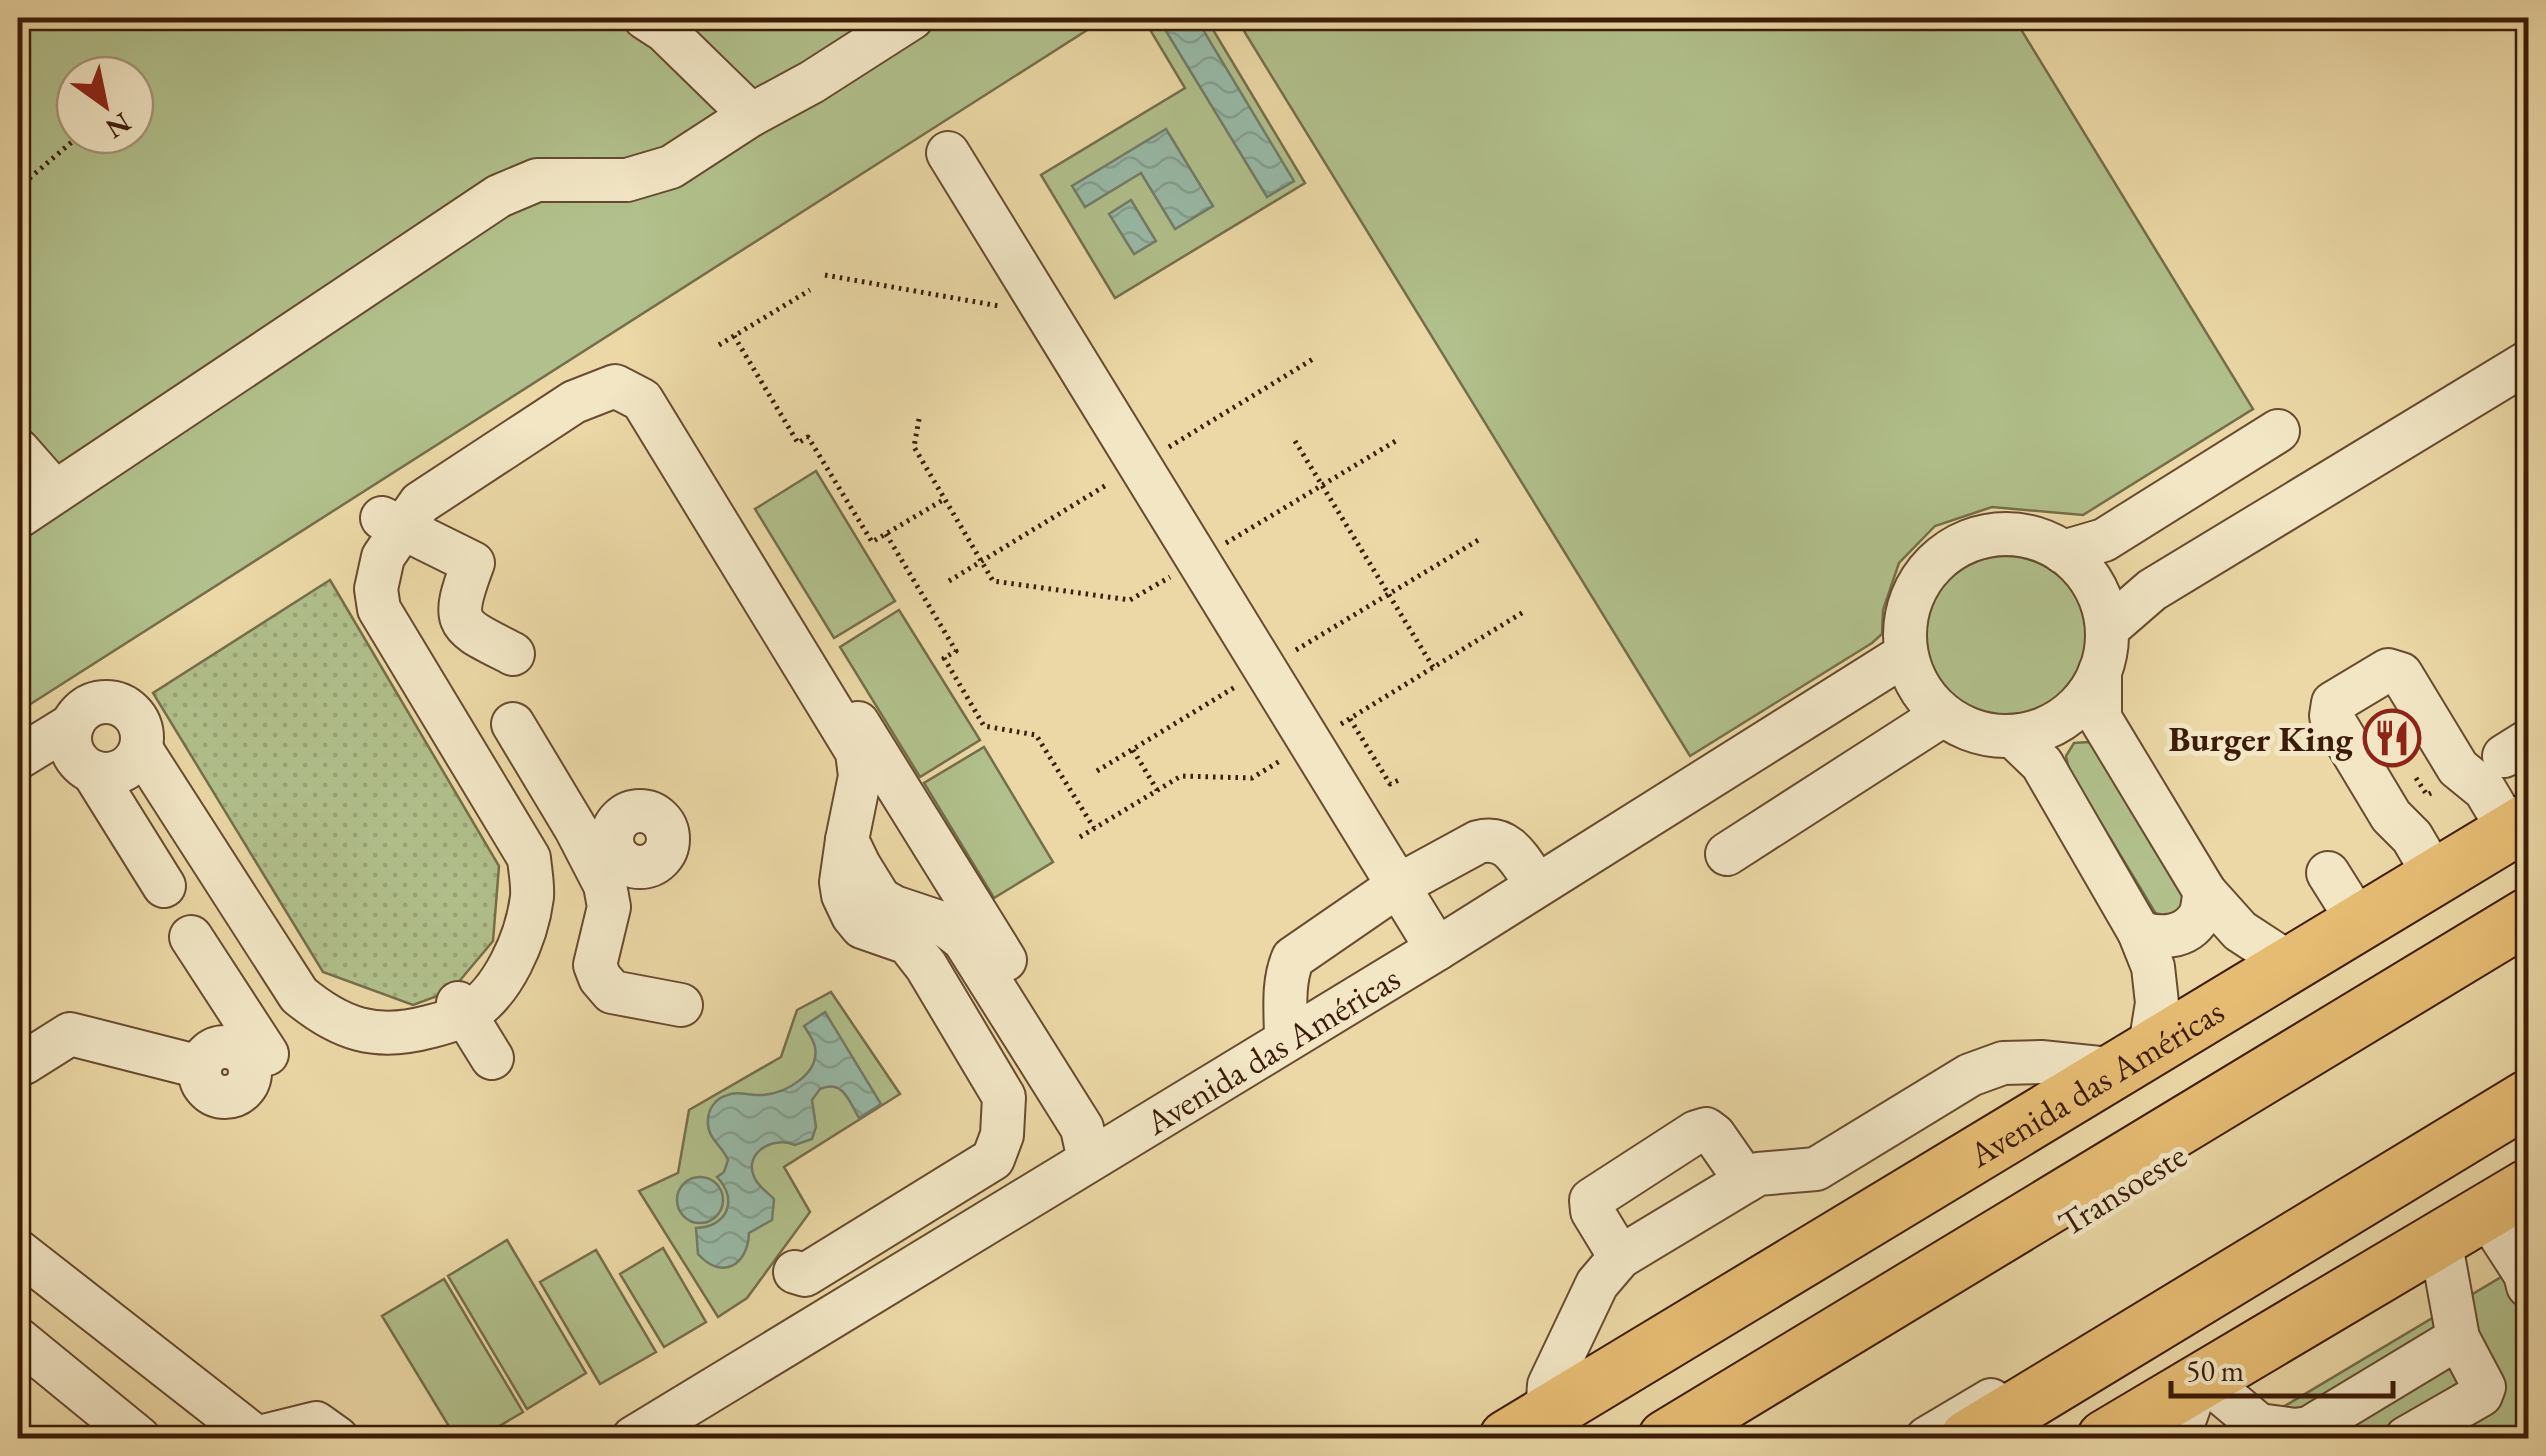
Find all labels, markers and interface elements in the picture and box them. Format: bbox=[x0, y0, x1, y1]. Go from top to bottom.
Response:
north arrow bbox=[55, 55, 155, 155]
text: N bbox=[99, 105, 138, 147]
restaurant icon: Burger King bbox=[2362, 708, 2422, 768]
place label: Burger King bbox=[2168, 716, 2353, 761]
street label: Avenida das Américas bbox=[1136, 955, 1408, 1144]
street label: Avenida das Américas bbox=[1959, 988, 2232, 1177]
street label: Transoeste bbox=[2050, 1132, 2194, 1246]
scale bar bbox=[2171, 1336, 2394, 1398]
text: 50 m bbox=[2186, 1351, 2244, 1390]

